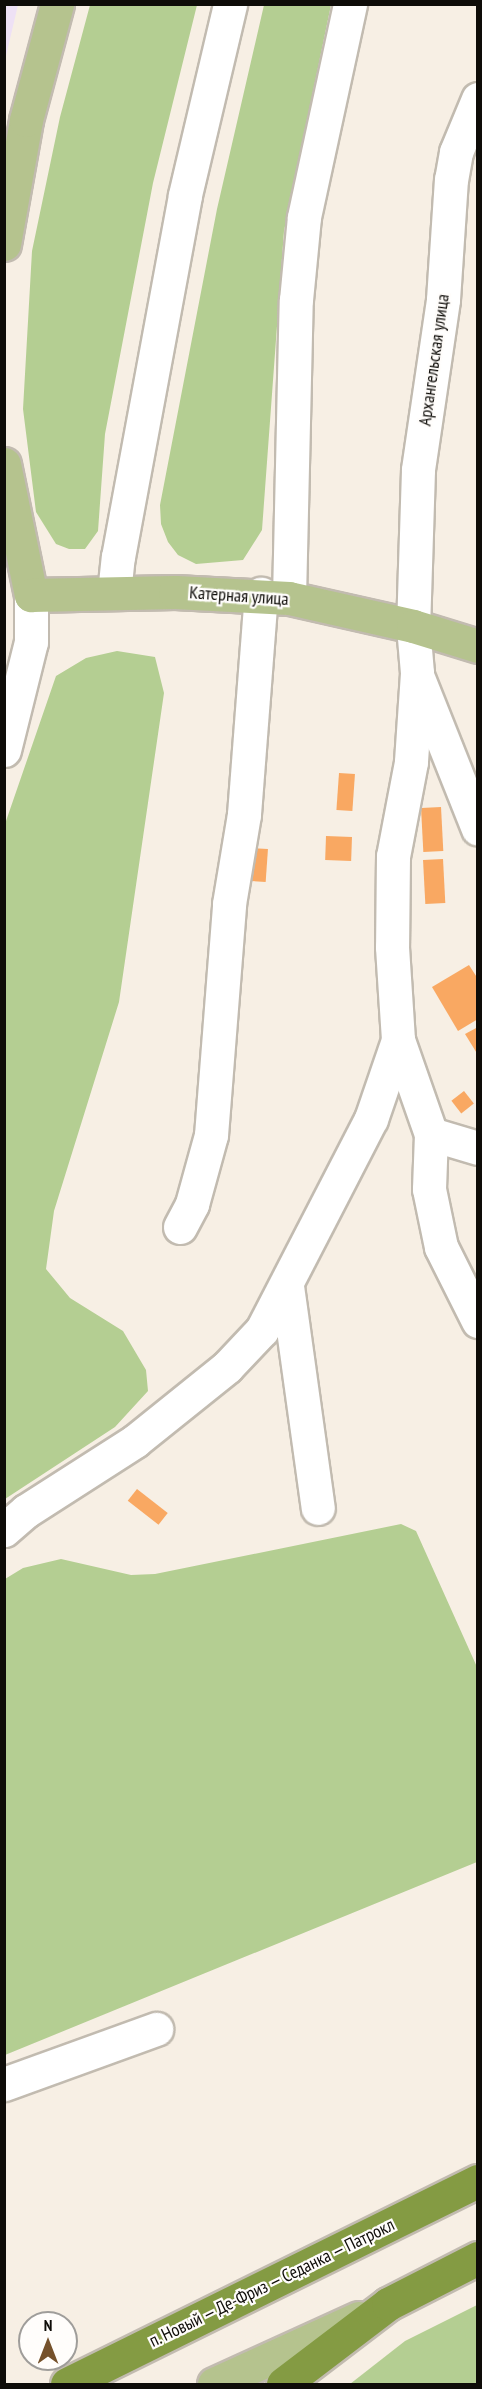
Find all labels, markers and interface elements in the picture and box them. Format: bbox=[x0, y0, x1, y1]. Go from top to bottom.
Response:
street label: Архангельская улица bbox=[414, 293, 454, 427]
street label: Катерная улица bbox=[189, 582, 289, 610]
street label: п. Новый — Де-Фриз — Седанка — Патрокл bbox=[143, 2213, 401, 2353]
north arrow bbox=[18, 2311, 78, 2371]
text: N bbox=[44, 2315, 52, 2335]

